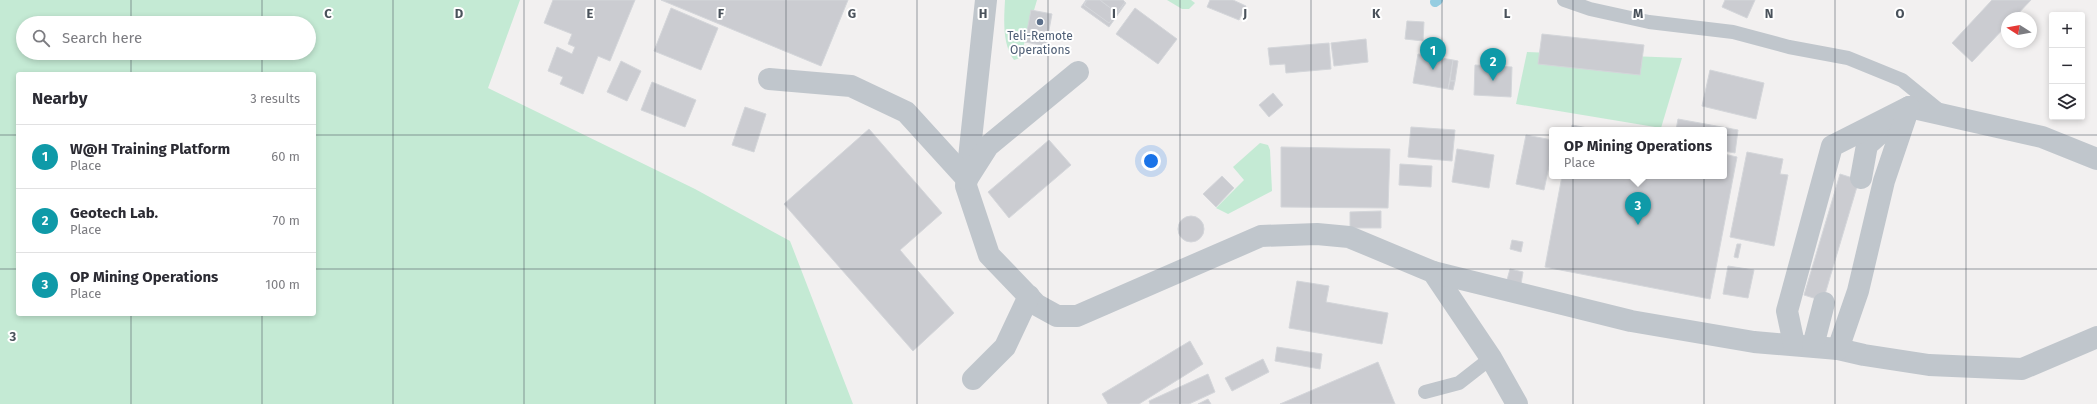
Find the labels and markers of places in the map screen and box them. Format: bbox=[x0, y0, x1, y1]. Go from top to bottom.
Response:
marker: Teli-Remote Operations bbox=[1035, 17, 1045, 27]
place label: Teli-Remote Operations bbox=[1007, 29, 1073, 57]
pin: 1 bbox=[1420, 37, 1446, 70]
pin: 2 bbox=[1480, 48, 1506, 81]
pin: 3 bbox=[1625, 192, 1651, 225]

